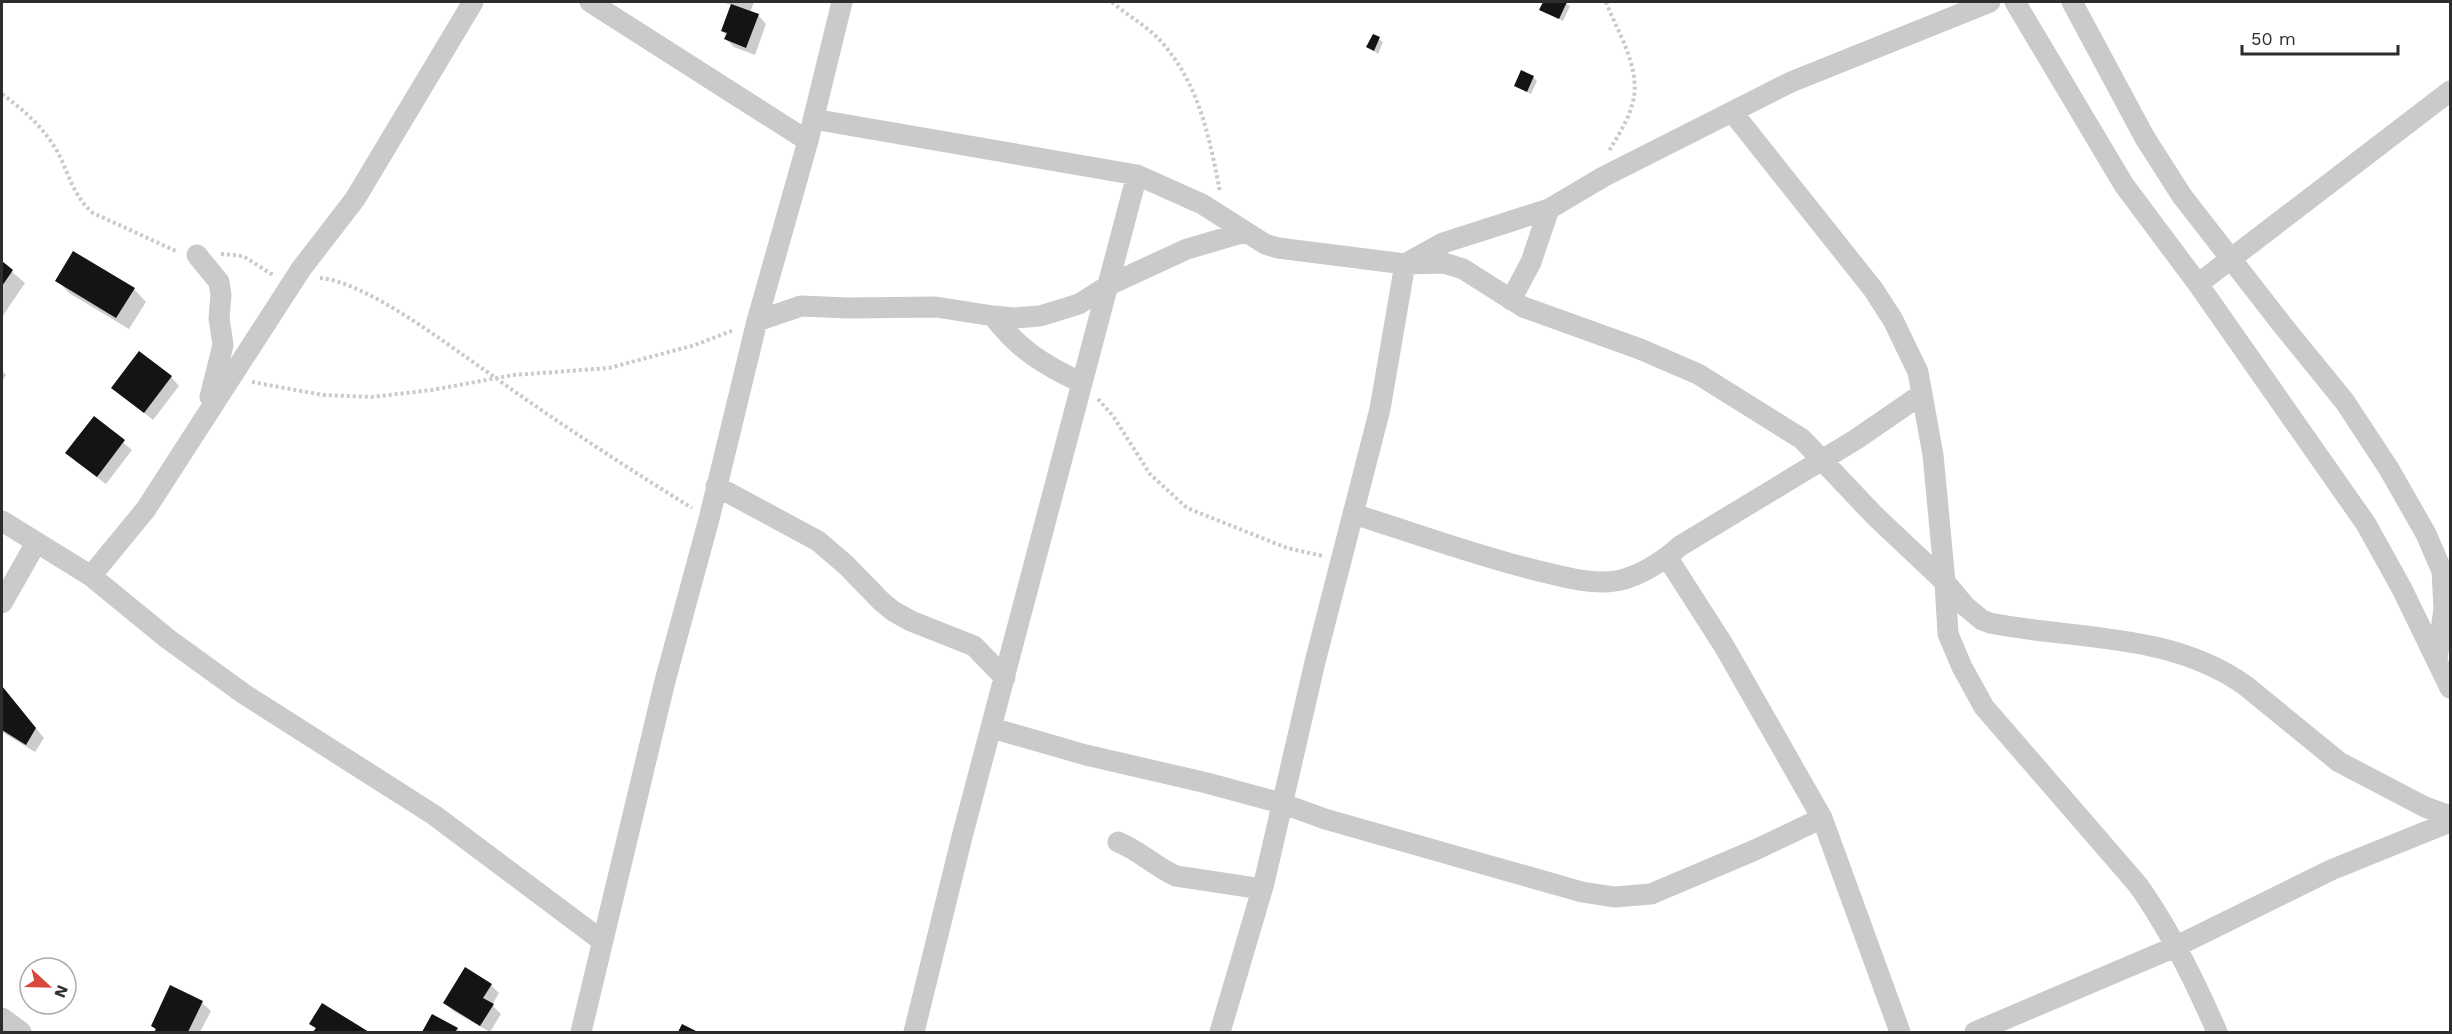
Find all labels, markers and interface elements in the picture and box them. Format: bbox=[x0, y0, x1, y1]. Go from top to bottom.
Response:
scale bar bbox=[2242, 18, 2398, 56]
text: 50 m bbox=[2251, 28, 2296, 49]
north arrow bbox=[18, 956, 78, 1016]
text: N bbox=[50, 982, 72, 1000]

